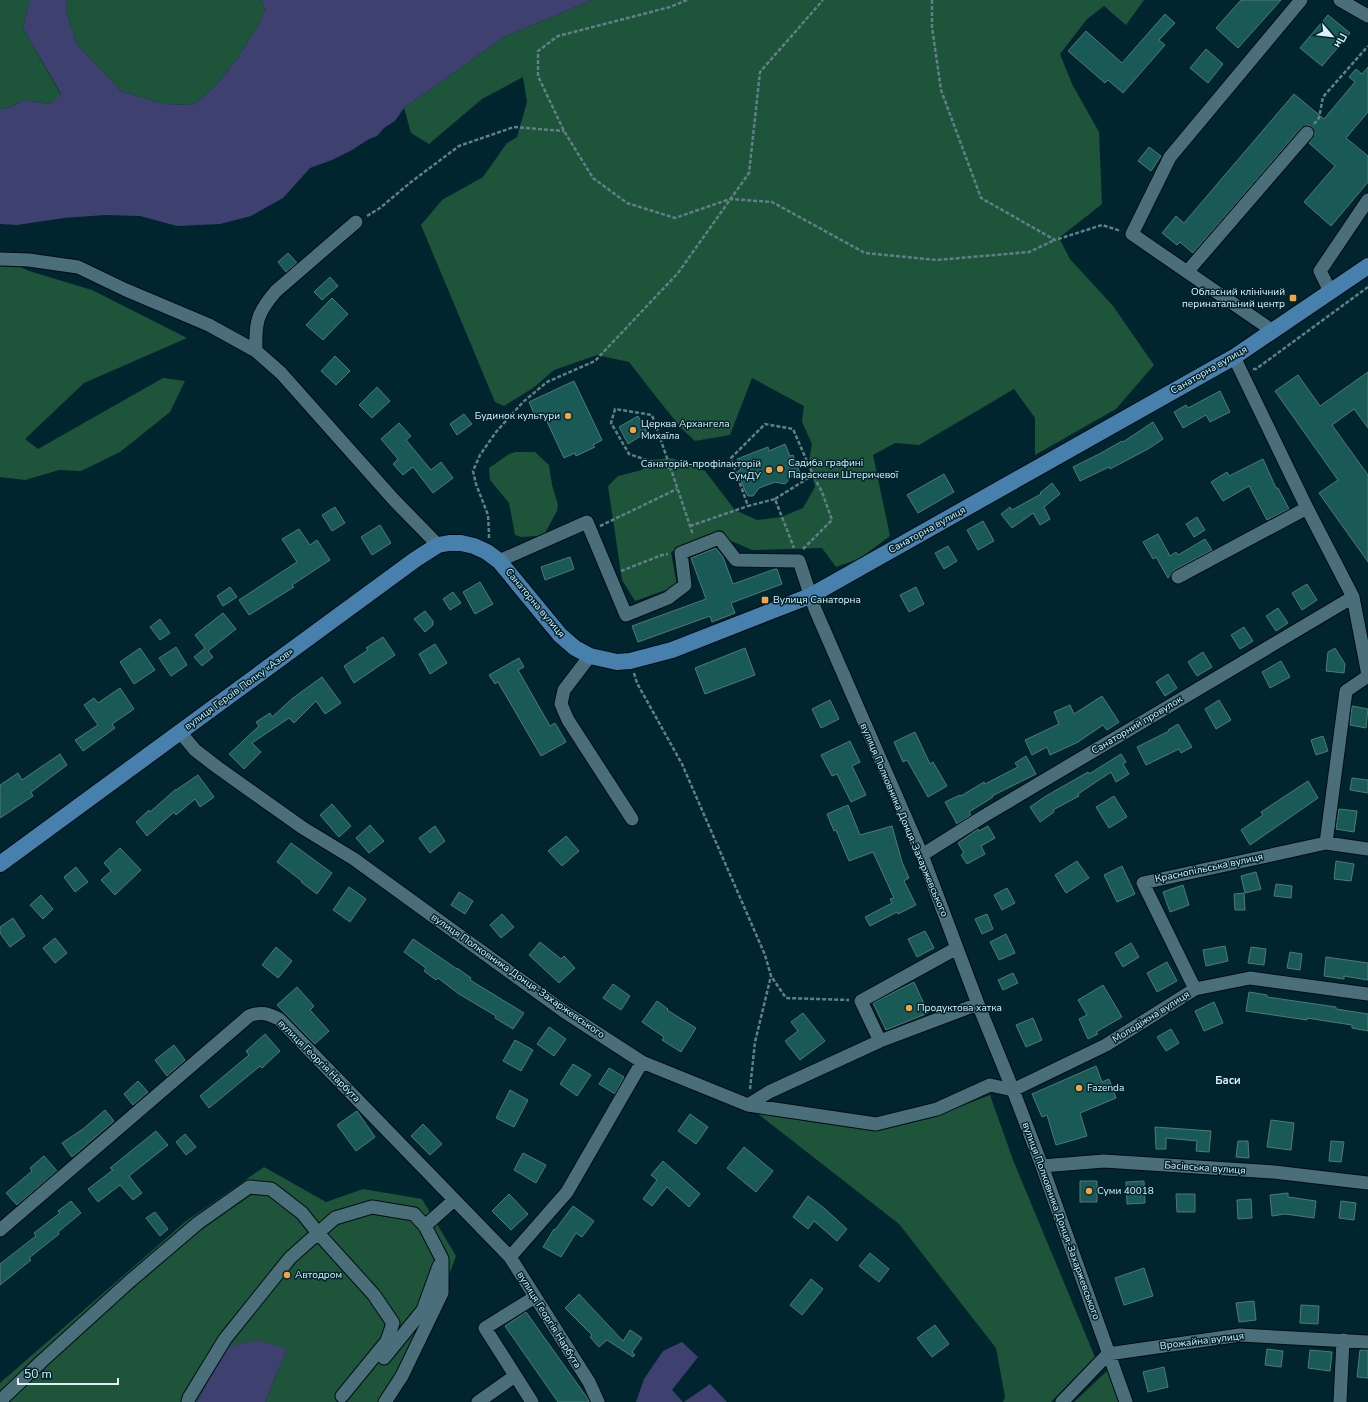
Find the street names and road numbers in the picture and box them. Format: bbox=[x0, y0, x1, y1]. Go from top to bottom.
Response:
street label: Санаторна вулиця bbox=[1168, 342, 1250, 398]
street label: Санаторна вулиця bbox=[886, 503, 968, 557]
street label: Санаторна вулиця bbox=[502, 565, 568, 641]
street label: вулиця Героїв Полку «Азов» bbox=[182, 645, 296, 733]
street label: Санаторний провулок bbox=[1089, 692, 1186, 758]
street label: вулиця Полковника Донця-Захаржевського bbox=[857, 721, 951, 919]
street label: Краснопільська вулиця bbox=[1154, 850, 1264, 886]
street label: вулиця Полковника Донця-Захаржевського bbox=[428, 910, 608, 1042]
street label: Молодіжна вулиця bbox=[1110, 988, 1192, 1046]
street label: вулиця Георгія Нарбута bbox=[275, 1017, 363, 1105]
street label: вулиця Полковника Донця-Захаржевського bbox=[1019, 1120, 1103, 1322]
street label: Басівська вулиця bbox=[1164, 1158, 1246, 1178]
street label: вулиця Георгія Нарбута bbox=[514, 1269, 584, 1371]
street label: Врожайна вулиця bbox=[1159, 1329, 1245, 1353]

